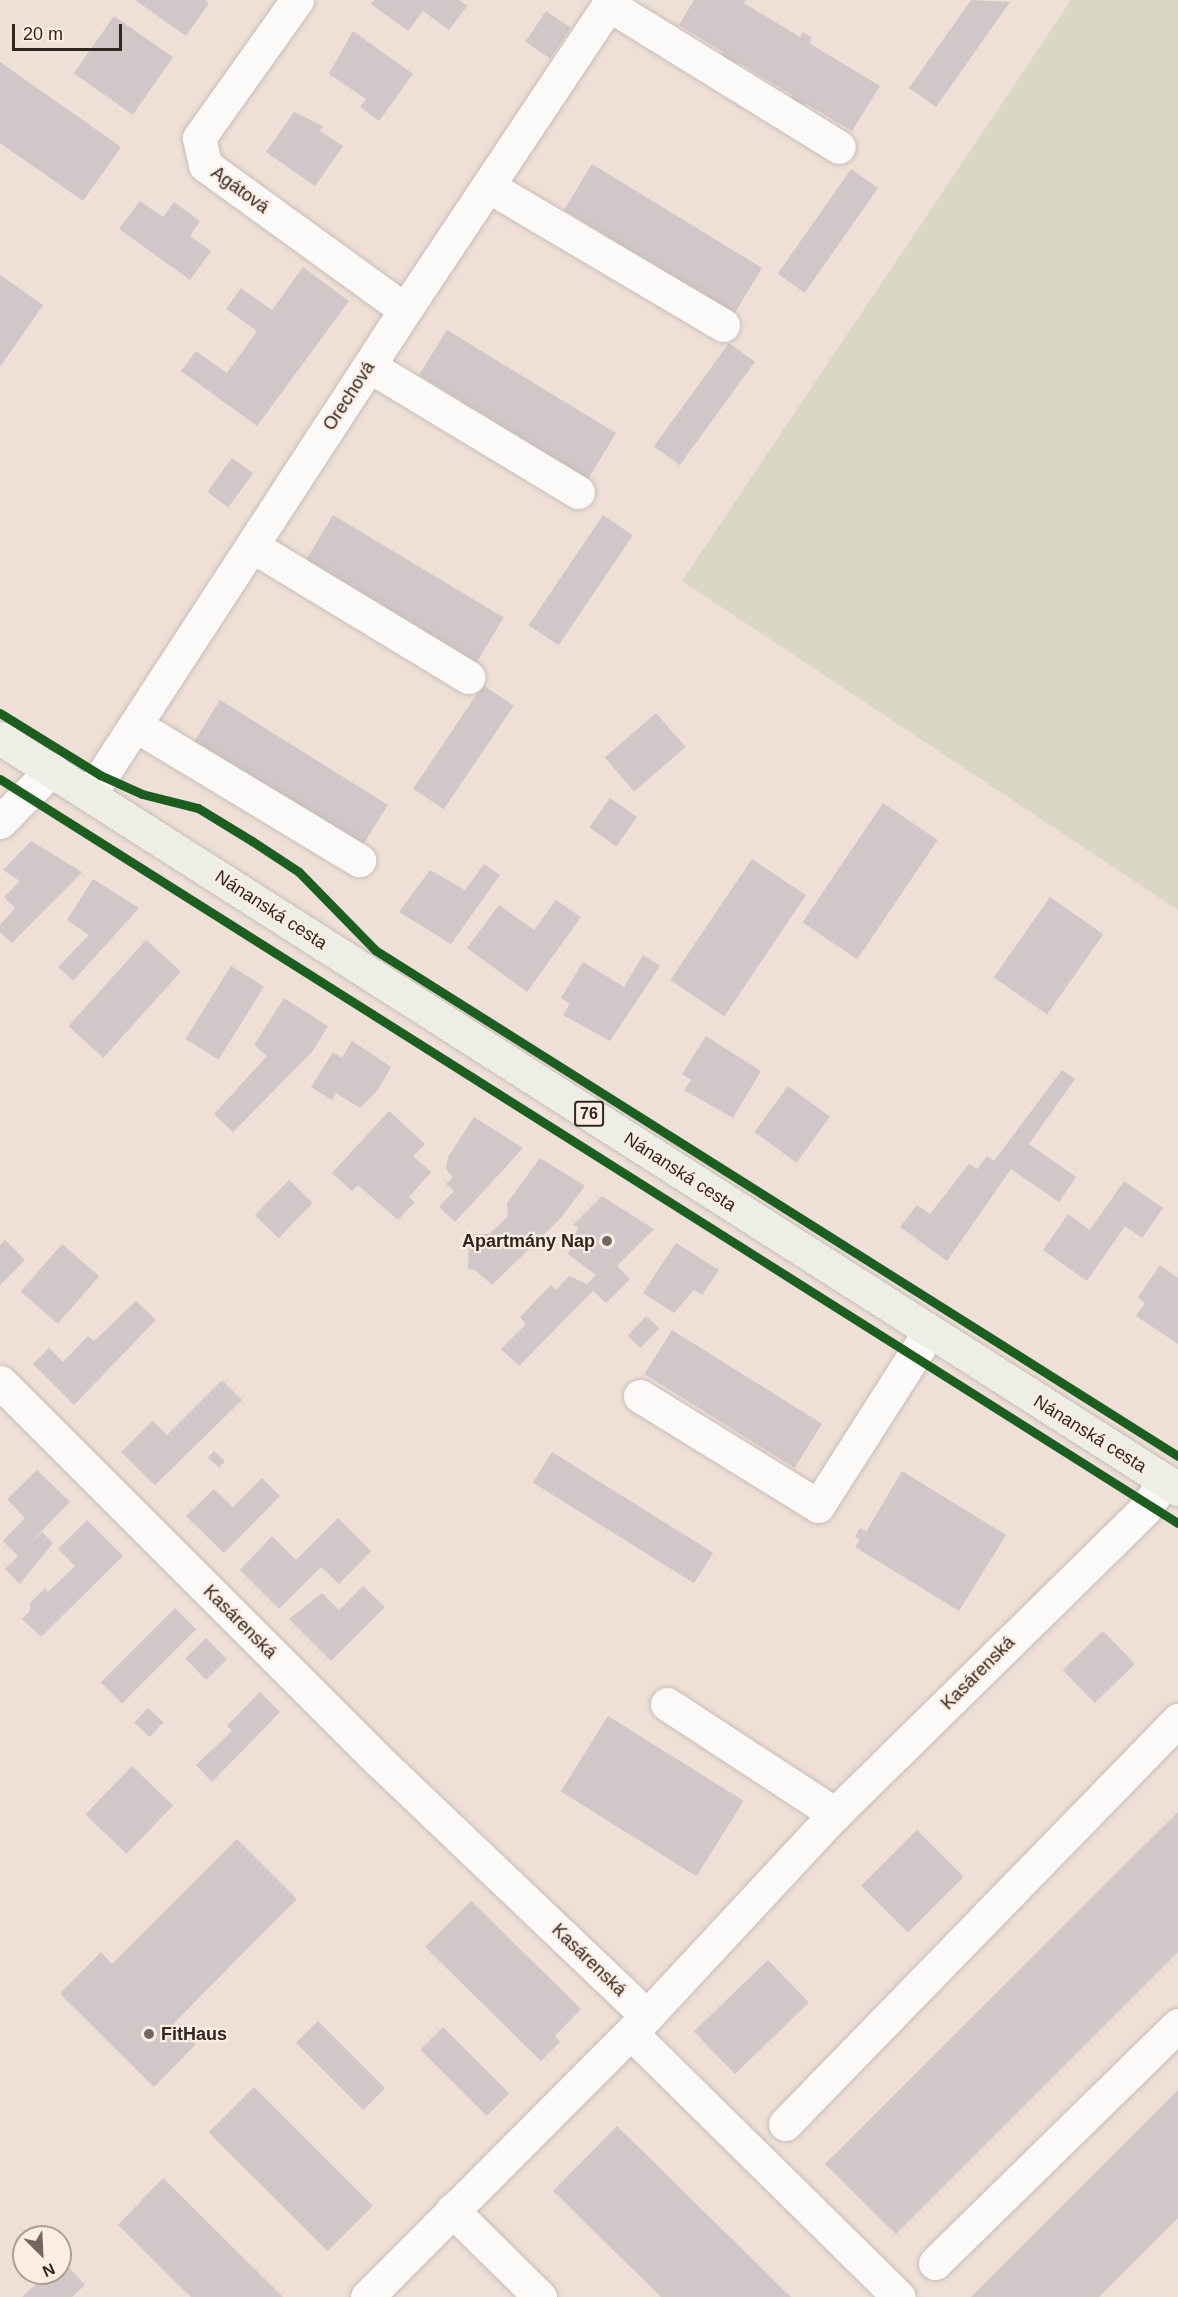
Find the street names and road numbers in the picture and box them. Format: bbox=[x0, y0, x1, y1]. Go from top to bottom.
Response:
street label: Agátová bbox=[207, 162, 273, 218]
street label: Orechová bbox=[319, 357, 379, 435]
street label: Nánanská cesta bbox=[211, 866, 331, 954]
road number: 76 bbox=[574, 1101, 604, 1127]
street label: Nánanská cesta bbox=[620, 1128, 740, 1216]
street label: Nánanská cesta bbox=[1030, 1391, 1150, 1477]
street label: Kasárenská bbox=[199, 1581, 281, 1663]
street label: Kasárenská bbox=[937, 1632, 1019, 1714]
street label: Kasárenská bbox=[547, 1919, 631, 2001]

